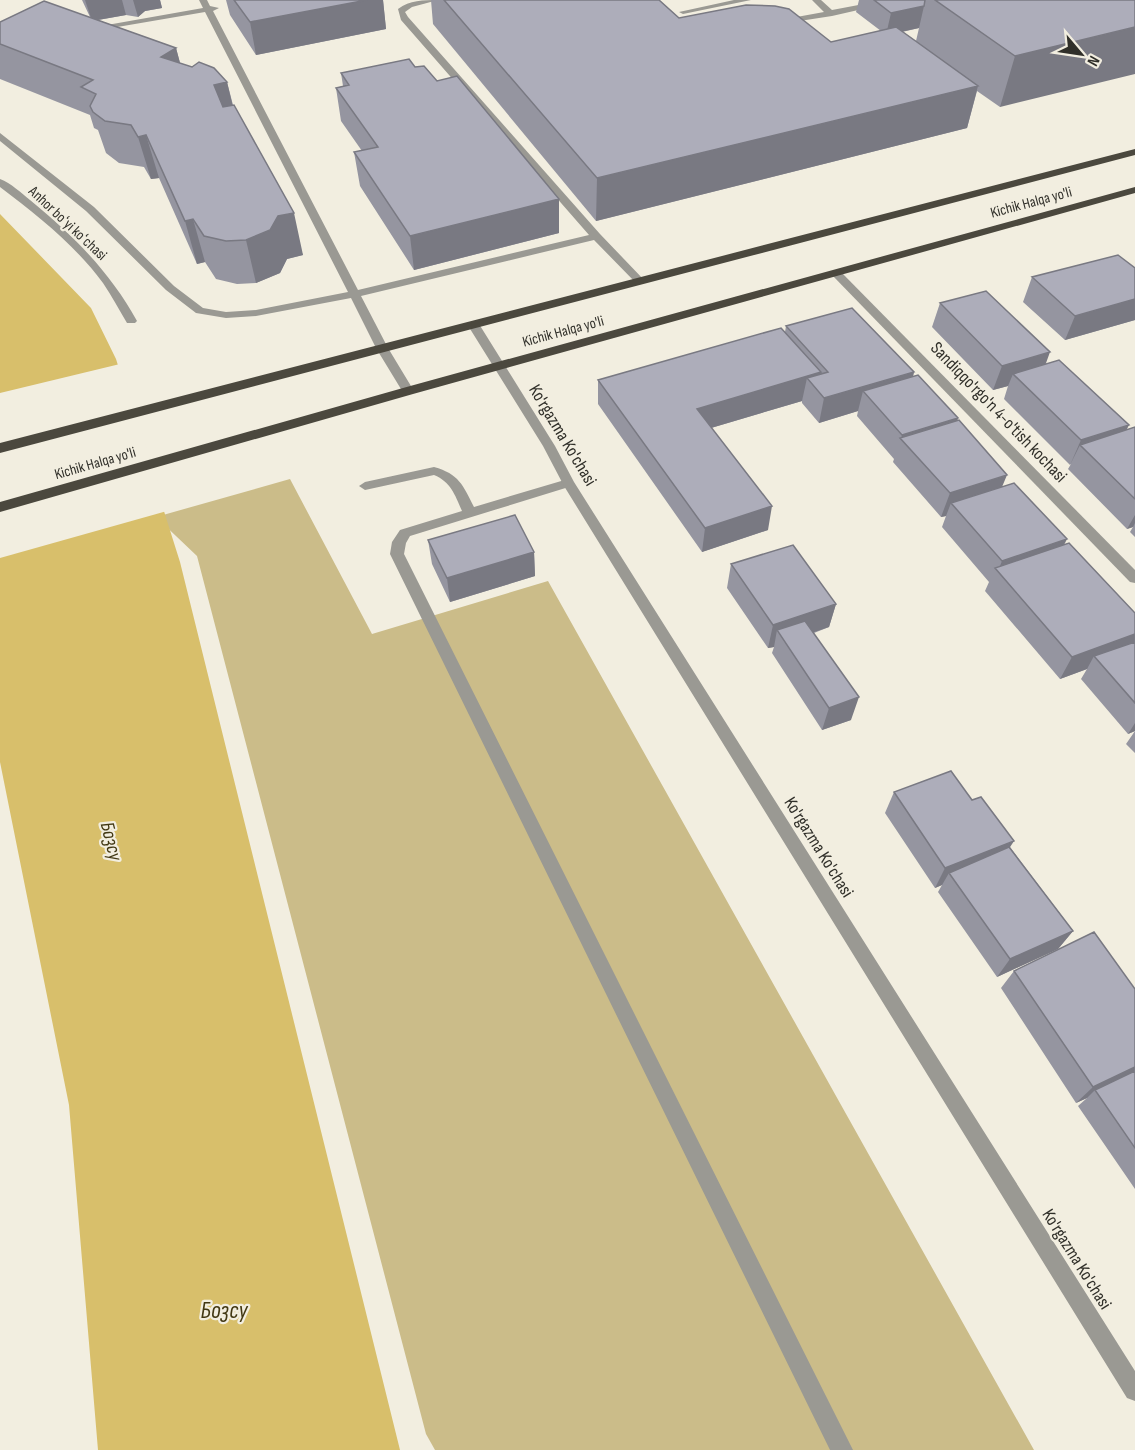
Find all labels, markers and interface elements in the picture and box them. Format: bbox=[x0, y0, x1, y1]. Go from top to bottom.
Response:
north arrow bbox=[1051, 24, 1111, 84]
text: N bbox=[1082, 52, 1103, 69]
street label: Anhor boʻyi koʻchasi bbox=[24, 181, 111, 265]
street label: Kichik Halqa yo'li bbox=[988, 182, 1074, 222]
street label: Kichik Halqa yo'li bbox=[520, 311, 606, 351]
street label: Sandiqqo'rgo'n 4-o'tish kochasi bbox=[926, 338, 1071, 487]
street label: Ko'rgazma Ko'chasi bbox=[524, 381, 601, 490]
street label: Kichik Halqa yo'li bbox=[52, 443, 138, 484]
street label: Ko'rgazma Ko'chasi bbox=[779, 793, 858, 901]
water label: Бозсу bbox=[95, 819, 128, 865]
street label: Ko'rgazma Ko'chasi bbox=[1037, 1205, 1116, 1313]
water label: Бозсу bbox=[201, 1296, 248, 1325]

